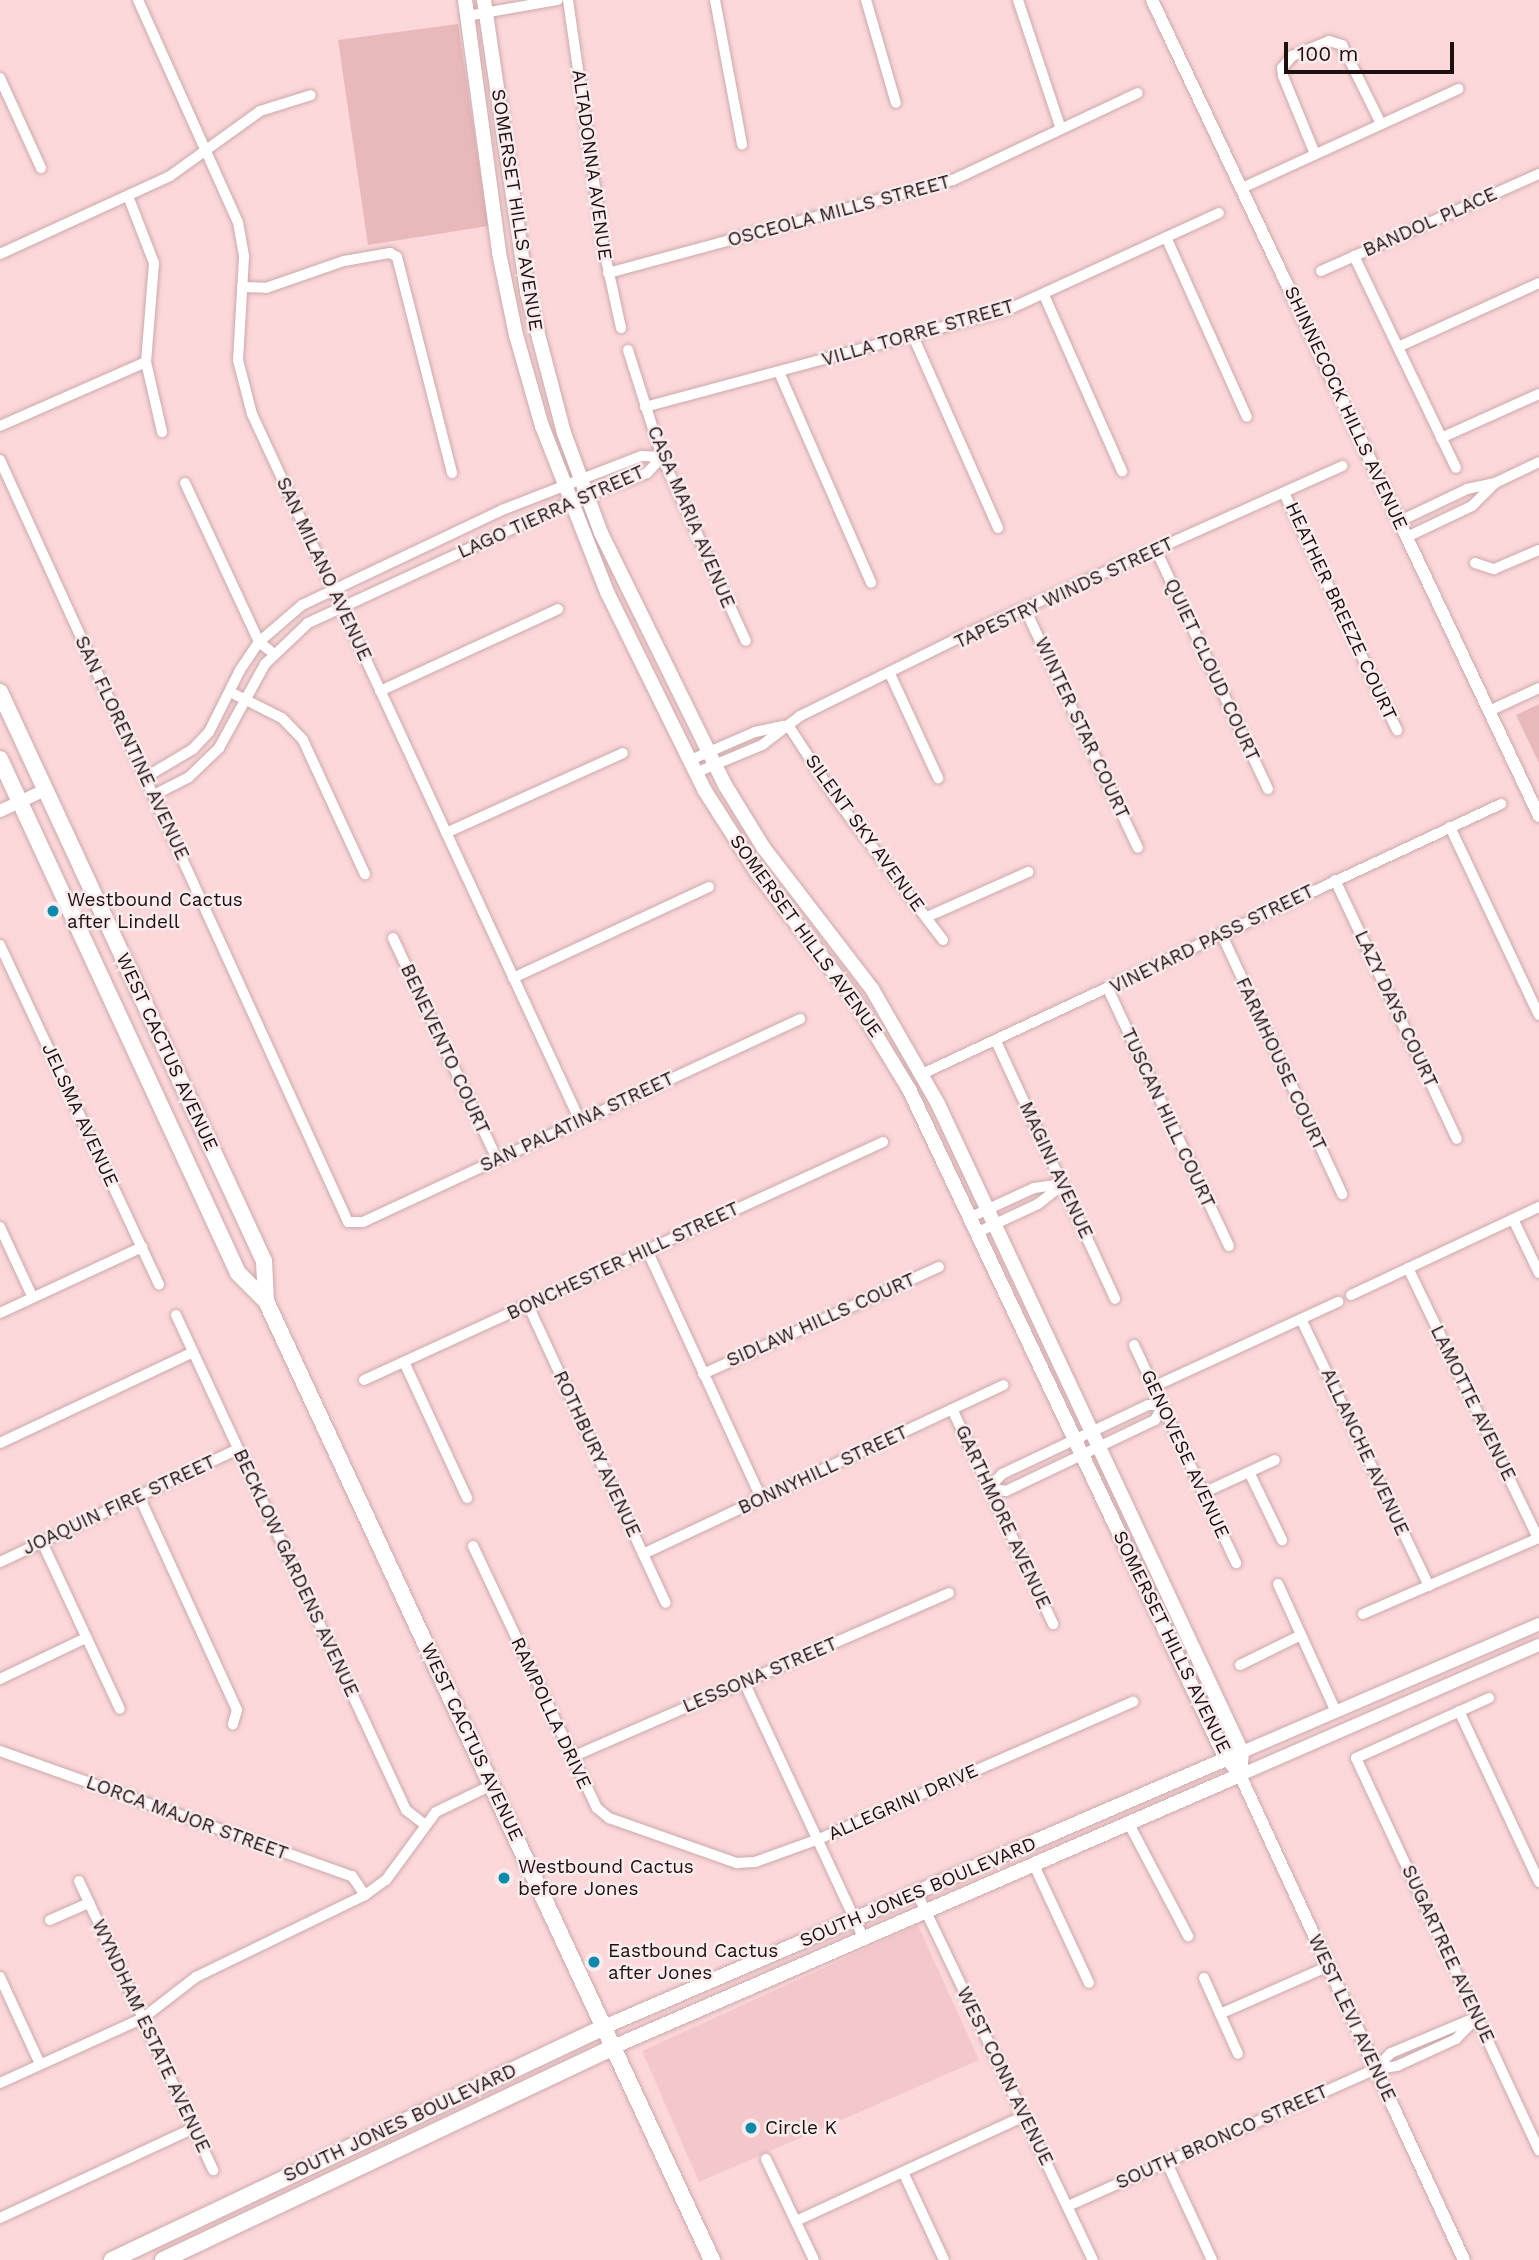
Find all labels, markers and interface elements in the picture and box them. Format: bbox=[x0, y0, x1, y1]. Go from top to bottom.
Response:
scale bar bbox=[1287, 28, 1457, 72]
text: 100 m bbox=[1297, 41, 1359, 66]
street label: ALTADONNA AVENUE bbox=[567, 67, 617, 263]
street label: SOMERSET HILLS AVENUE bbox=[487, 87, 547, 333]
street label: OSCEOLA MILLS STREET bbox=[725, 170, 953, 252]
street label: BANDOL PLACE bbox=[1359, 182, 1501, 262]
street label: SHINNECOCK HILLS AVENUE bbox=[1279, 282, 1413, 534]
street label: VILLA TORRE STREET bbox=[819, 294, 1017, 372]
street label: CASA MARIA AVENUE bbox=[642, 421, 740, 613]
street label: LAGO TIERRA STREET bbox=[454, 460, 648, 564]
street label: SAN MILANO AVENUE bbox=[271, 473, 377, 665]
street label: HEATHER BREEZE COURT bbox=[1280, 498, 1402, 724]
street label: TAPESTRY WINDS STREET bbox=[950, 532, 1178, 654]
street label: QUIET CLOUD COURT bbox=[1159, 575, 1265, 765]
street label: SAN FLORENTINE AVENUE bbox=[70, 632, 194, 864]
street label: WINTER STAR COURT bbox=[1030, 633, 1134, 823]
street label: SILENT SKY AVENUE bbox=[800, 749, 930, 917]
street label: SOMERSET HILLS AVENUE bbox=[724, 830, 888, 1042]
street label: VINEYARD PASS STREET bbox=[1106, 880, 1318, 998]
place label: Westbound Cactus after Lindell bbox=[67, 889, 243, 933]
marker: Westbound Cactus after Lindell bbox=[45, 903, 61, 919]
street label: LAZY DAYS COURT bbox=[1349, 927, 1443, 1091]
street label: WEST CACTUS AVENUE bbox=[111, 949, 223, 1155]
street label: BENEVENTO COURT bbox=[396, 960, 494, 1138]
street label: FARMHOUSE COURT bbox=[1231, 974, 1331, 1154]
street label: TUSCAN HILL COURT bbox=[1116, 1024, 1220, 1212]
street label: JELSMA AVENUE bbox=[36, 1039, 124, 1191]
street label: SAN PALATINA STREET bbox=[476, 1067, 678, 1177]
street label: MAGINI AVENUE bbox=[1014, 1098, 1098, 1242]
street label: BONCHESTER HILL STREET bbox=[503, 1197, 743, 1325]
street label: SIDLAW HILLS COURT bbox=[723, 1268, 919, 1372]
street label: LAMOTTE AVENUE bbox=[1425, 1321, 1521, 1485]
street label: ALLANCHE AVENUE bbox=[1316, 1364, 1414, 1540]
street label: ROTHBURY AVENUE bbox=[548, 1366, 646, 1542]
street label: GENOVESE AVENUE bbox=[1136, 1366, 1234, 1542]
street label: BONNYHILL STREET bbox=[734, 1421, 912, 1519]
street label: GARTHMORE AVENUE bbox=[950, 1421, 1056, 1613]
street label: BECKLOW GARDENS AVENUE bbox=[228, 1445, 364, 1701]
street label: JOAQUIN FIRE STREET bbox=[19, 1450, 219, 1560]
street label: SOMERSET HILLS AVENUE bbox=[1108, 1526, 1236, 1758]
street label: LESSONA STREET bbox=[679, 1632, 841, 1718]
street label: RAMPOLLA DRIVE bbox=[506, 1633, 596, 1793]
street label: WEST CACTUS AVENUE bbox=[416, 1639, 528, 1845]
street label: ALLEGRINI DRIVE bbox=[825, 1759, 981, 1845]
street label: LORCA MAJOR STREET bbox=[83, 1771, 291, 1865]
street label: SOUTH JONES BOULEVARD bbox=[796, 1832, 1040, 1952]
place label: Westbound Cactus before Jones bbox=[518, 1856, 694, 1900]
street label: SUGARTREE AVENUE bbox=[1397, 1861, 1499, 2047]
marker: Westbound Cactus before Jones bbox=[496, 1870, 512, 1886]
street label: WYNDHAM ESTATE AVENUE bbox=[87, 1915, 215, 2157]
street label: WEST LEVI AVENUE bbox=[1303, 1930, 1401, 2106]
place label: Eastbound Cactus after Jones bbox=[608, 1940, 778, 1984]
marker: Eastbound Cactus after Jones bbox=[586, 1954, 602, 1970]
street label: WEST CONN AVENUE bbox=[952, 1983, 1058, 2169]
street label: SOUTH JONES BOULEVARD bbox=[280, 2059, 520, 2187]
street label: SOUTH BRONCO STREET bbox=[1112, 2080, 1332, 2194]
place label: Circle K bbox=[765, 2117, 837, 2139]
marker: Circle K bbox=[743, 2120, 759, 2136]

